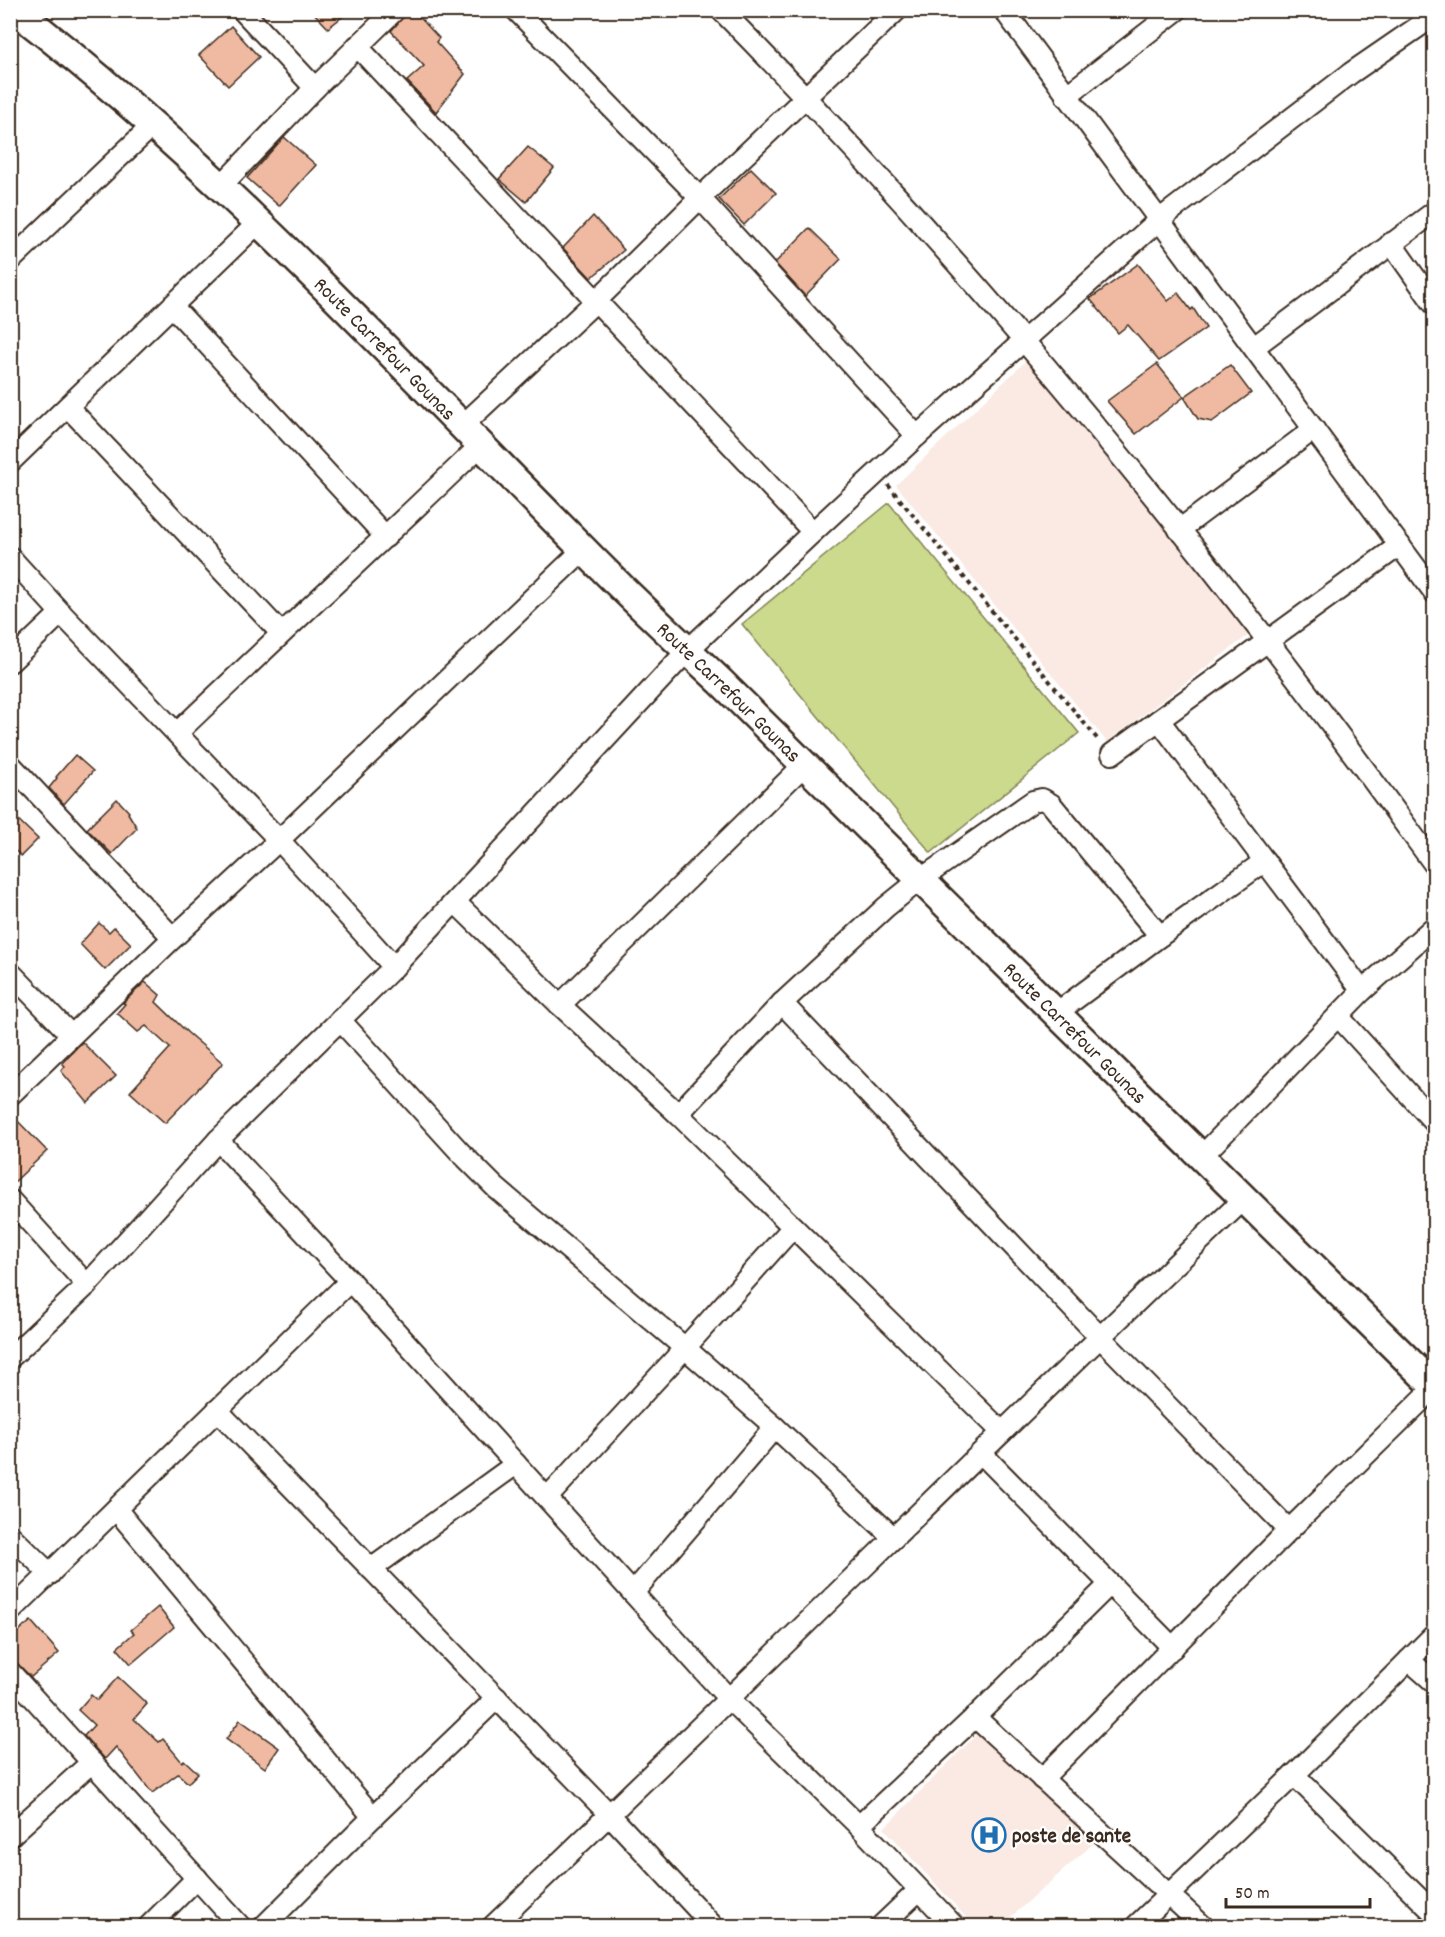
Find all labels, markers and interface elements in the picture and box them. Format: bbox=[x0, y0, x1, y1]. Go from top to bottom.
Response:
street label: Route Carrefour Gounas bbox=[305, 272, 461, 429]
street label: Route Carrefour Gounas bbox=[648, 616, 806, 771]
street label: Route Carrefour Gounas bbox=[995, 957, 1152, 1112]
hospital icon: poste de sante bbox=[971, 1817, 1007, 1853]
place label: poste de sante bbox=[1012, 1823, 1131, 1853]
scale bar bbox=[1226, 1871, 1370, 1909]
text: 50 m bbox=[1235, 1882, 1270, 1907]

